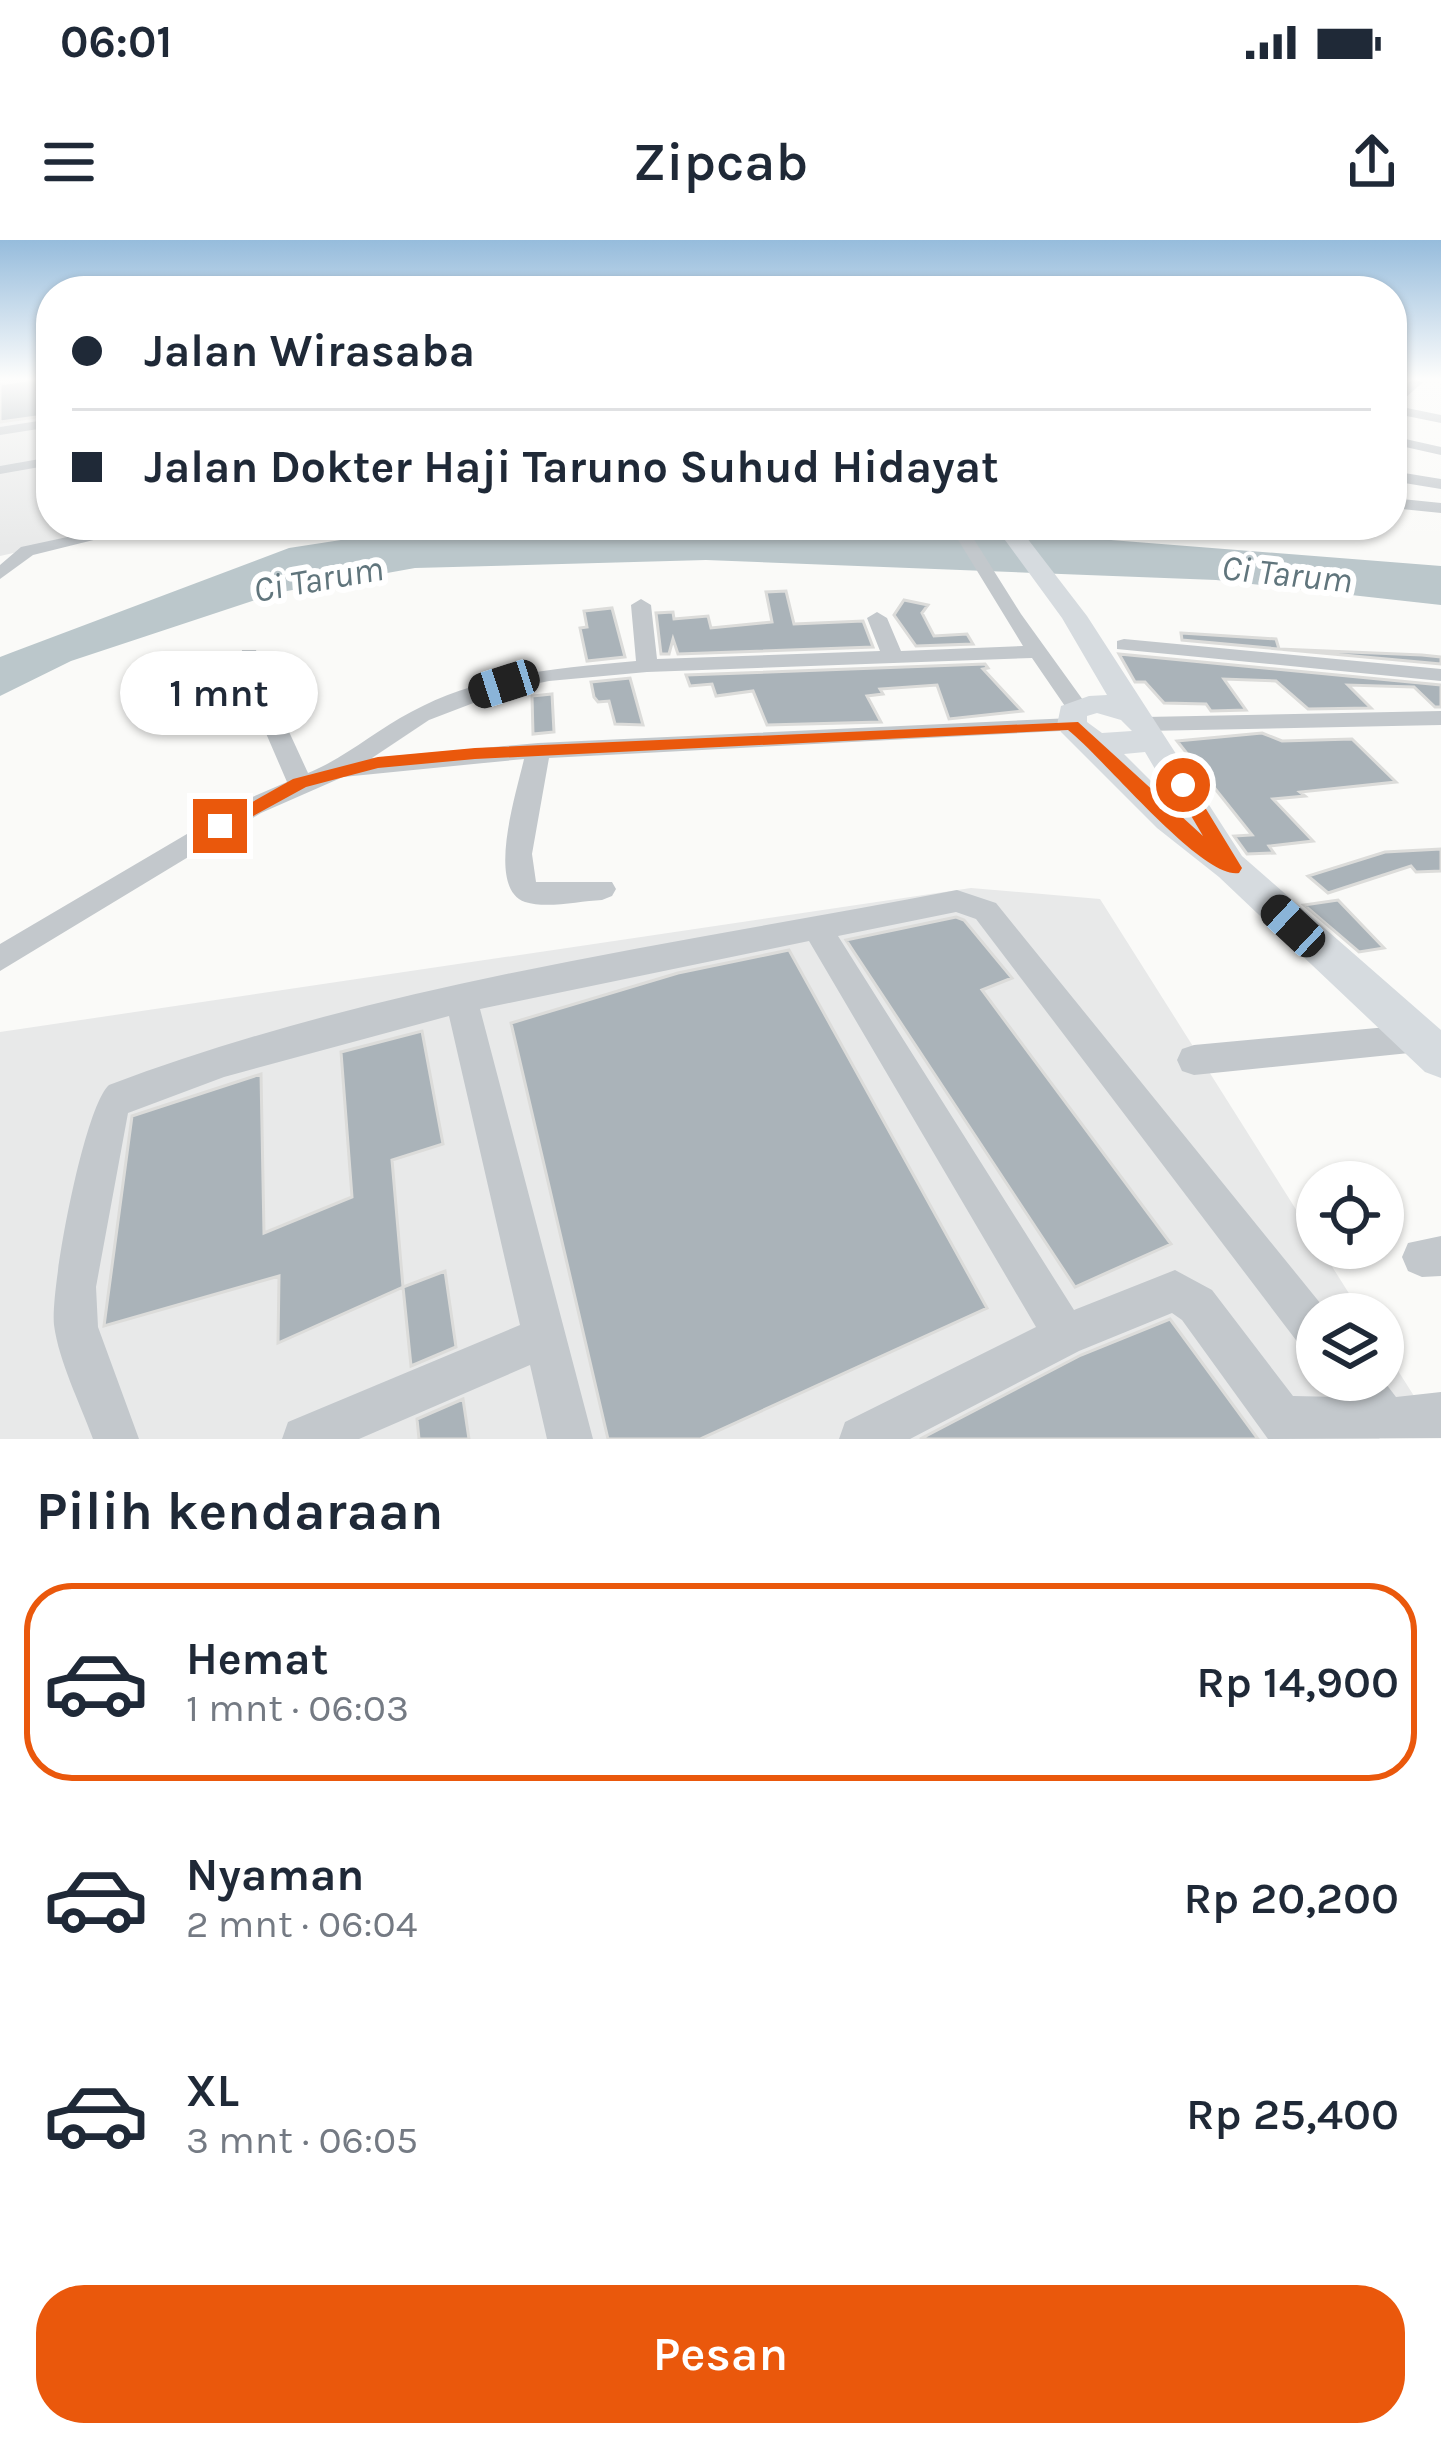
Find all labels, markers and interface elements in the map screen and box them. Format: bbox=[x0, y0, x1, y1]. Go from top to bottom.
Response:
text: 06:01 bbox=[60, 16, 172, 68]
icon: menu bbox=[36, 129, 102, 195]
icon: share bbox=[1339, 129, 1405, 195]
text: Zipcab bbox=[633, 130, 808, 194]
text: Jalan Wirasaba bbox=[144, 325, 475, 377]
text: Jalan Dokter Haji Taruno Suhud Hidayat bbox=[144, 441, 999, 493]
water label: Ci Tarum bbox=[1220, 546, 1354, 602]
water label: Ci Tarum bbox=[250, 547, 386, 611]
callout: 1 mnt bbox=[121, 652, 319, 736]
car bbox=[464, 656, 544, 712]
text: 1 mnt bbox=[169, 670, 269, 716]
route start bbox=[1156, 758, 1210, 812]
route end bbox=[193, 799, 247, 853]
car bbox=[1254, 888, 1332, 964]
map controls bbox=[1296, 1161, 1404, 1401]
button: locate bbox=[1296, 1161, 1404, 1269]
button: layers bbox=[1296, 1293, 1404, 1401]
text: Pilih kendaraan bbox=[36, 1479, 443, 1543]
icon: car bbox=[42, 1628, 150, 1736]
text: Hemat bbox=[186, 1633, 328, 1685]
text: Rp 14,900 bbox=[1196, 1656, 1399, 1708]
text: 1 mnt · 06:03 bbox=[186, 1685, 409, 1731]
icon: car bbox=[42, 1844, 150, 1952]
text: Nyaman bbox=[186, 1849, 364, 1901]
text: Rp 20,200 bbox=[1183, 1872, 1399, 1924]
text: 2 mnt · 06:04 bbox=[186, 1901, 417, 1947]
icon: car bbox=[42, 2060, 150, 2168]
text: XL bbox=[186, 2065, 239, 2117]
text: Rp 25,400 bbox=[1186, 2088, 1399, 2140]
text: 3 mnt · 06:05 bbox=[186, 2117, 418, 2163]
button: Pesan bbox=[36, 2285, 1405, 2423]

